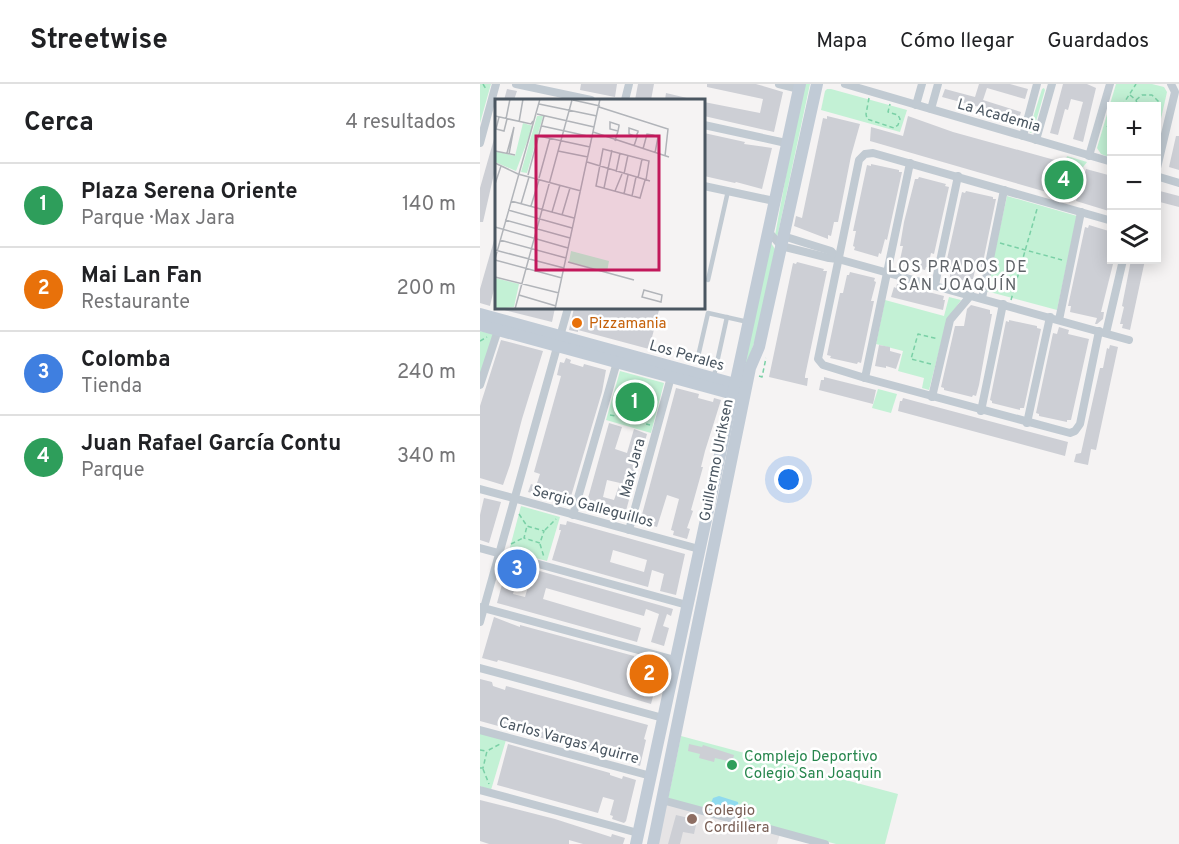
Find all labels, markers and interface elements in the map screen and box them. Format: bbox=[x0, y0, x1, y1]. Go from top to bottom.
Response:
text: Streetwise bbox=[30, 23, 168, 59]
text: Mapa bbox=[816, 28, 867, 55]
text: Cómo llegar bbox=[900, 28, 1014, 55]
text: Guardados bbox=[1047, 28, 1149, 55]
street label: La Academia bbox=[955, 95, 1042, 137]
inset map bbox=[495, 99, 705, 309]
map controls bbox=[1107, 102, 1161, 264]
button: + bbox=[1107, 102, 1161, 156]
text: Cerca bbox=[24, 107, 94, 140]
text: 4 resultados bbox=[346, 110, 456, 136]
button: − bbox=[1107, 156, 1161, 210]
pin: 4 bbox=[1044, 158, 1084, 202]
text: Plaza Serena Oriente bbox=[81, 179, 298, 206]
text: 1 bbox=[40, 192, 48, 218]
text: 140 m bbox=[402, 192, 456, 218]
text: Parque · Max Jara bbox=[81, 206, 235, 232]
button: layers bbox=[1107, 210, 1161, 264]
district label: LOS PRADOS DE SAN JOAQUÍN bbox=[888, 258, 1028, 296]
text: Mai Lan Fan bbox=[81, 263, 202, 290]
text: 2 bbox=[37, 276, 50, 302]
text: 200 m bbox=[397, 276, 456, 302]
text: Restaurante bbox=[81, 290, 190, 316]
place label: Pizzamania bbox=[589, 315, 667, 334]
marker: Pizzamania bbox=[570, 316, 584, 330]
street label: Los Perales bbox=[647, 337, 726, 376]
text: Colomba bbox=[81, 347, 170, 374]
text: 3 bbox=[38, 360, 50, 386]
text: 240 m bbox=[397, 360, 456, 386]
text: Tienda bbox=[81, 374, 142, 400]
pin: 1 bbox=[616, 380, 654, 424]
street label: Guillermo Ulriksen bbox=[696, 397, 739, 523]
text: Juan Rafael García Contu bbox=[81, 431, 341, 458]
street label: Max Jara bbox=[616, 437, 650, 500]
text: 4 bbox=[37, 444, 50, 470]
text: 340 m bbox=[397, 444, 456, 470]
text: Parque bbox=[81, 458, 144, 484]
your location bbox=[774, 465, 803, 494]
street label: Sergio Galleguillos bbox=[530, 482, 655, 533]
pin: 3 bbox=[498, 546, 537, 592]
pin: 2 bbox=[630, 652, 668, 696]
street label: Carlos Vargas Aguirre bbox=[496, 714, 641, 769]
place label: Complejo Deportivo Colegio San Joaquin bbox=[744, 748, 882, 784]
marker: Complejo Deportivo Colegio San Joaquin bbox=[725, 758, 739, 772]
place label: Colegio Cordillera bbox=[704, 802, 769, 838]
marker: Colegio Cordillera bbox=[685, 812, 699, 826]

